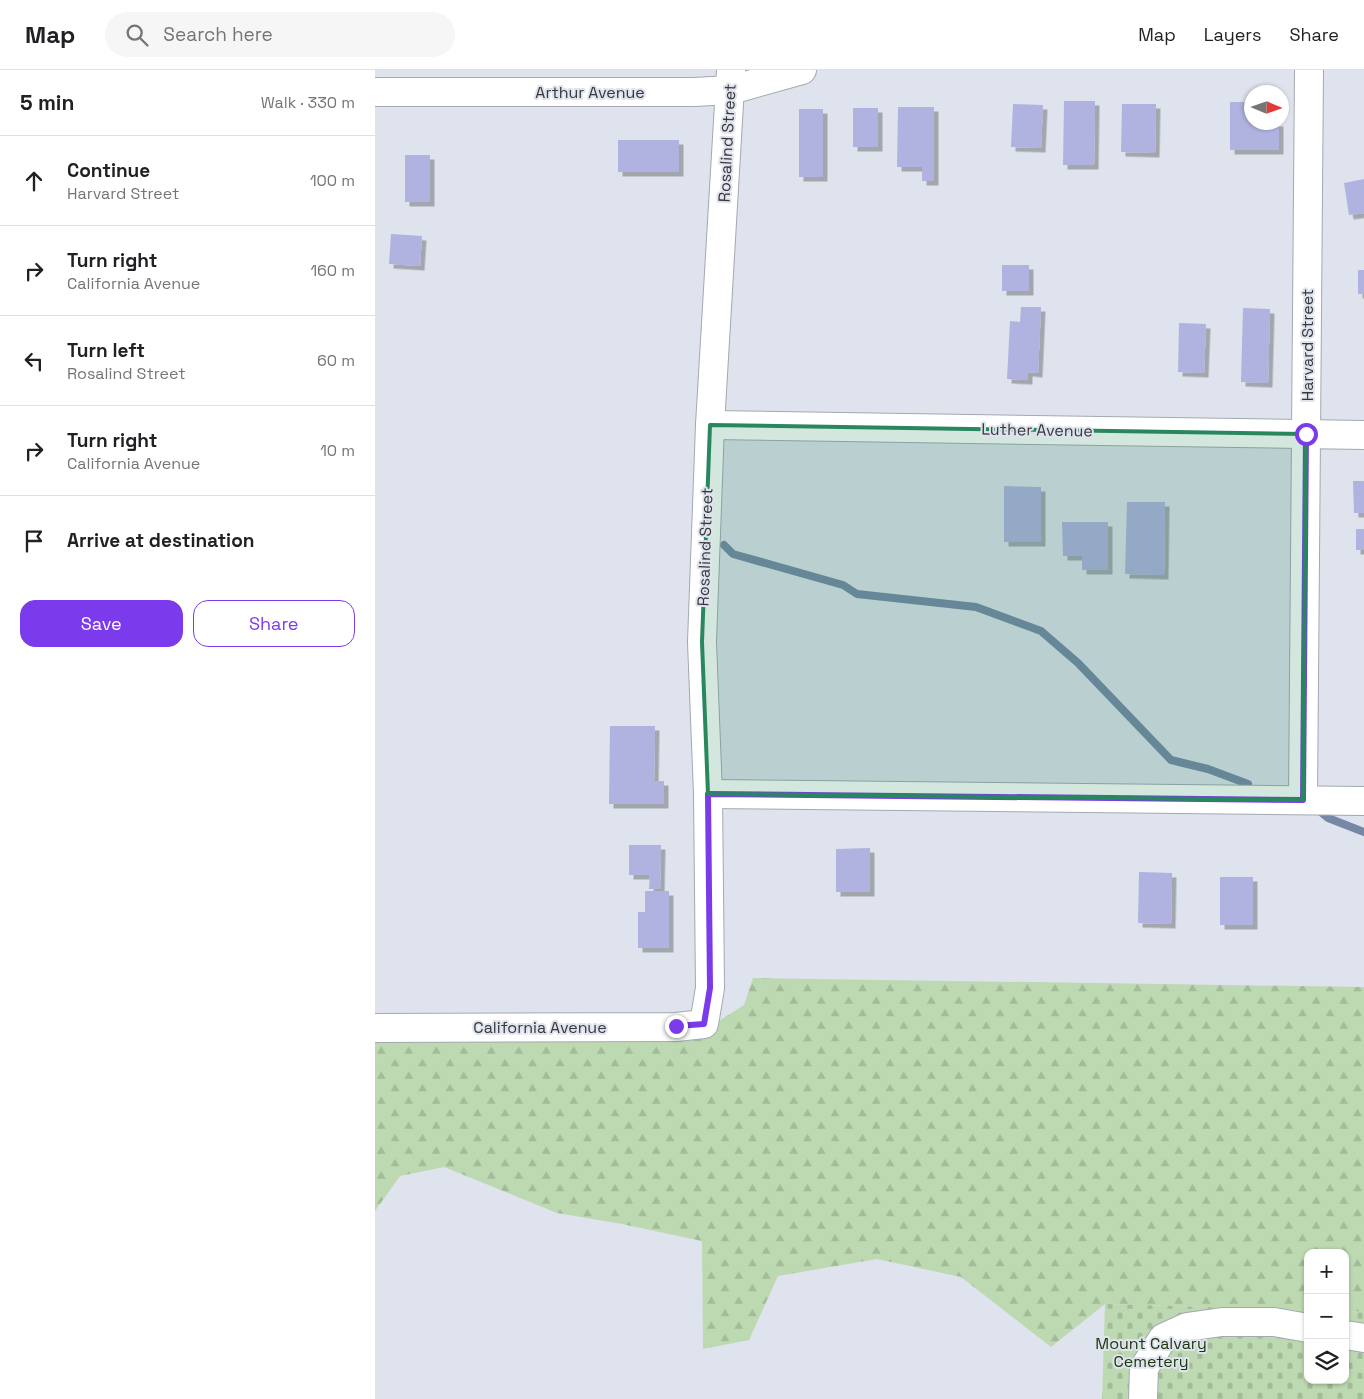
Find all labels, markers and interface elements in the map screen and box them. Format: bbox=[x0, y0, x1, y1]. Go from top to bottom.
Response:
search box bbox=[105, 12, 455, 57]
text: Map bbox=[25, 19, 75, 50]
icon: search bbox=[123, 21, 151, 49]
text: Search here bbox=[163, 22, 273, 47]
text: Map bbox=[1138, 23, 1176, 46]
text: Layers bbox=[1204, 23, 1261, 46]
text: Share bbox=[1289, 23, 1339, 46]
street label: Arthur Avenue bbox=[535, 82, 645, 103]
street label: Rosalind Street bbox=[713, 83, 741, 203]
north arrow bbox=[1244, 85, 1289, 130]
text: 5 min bbox=[20, 89, 74, 116]
text: Walk · 330 m bbox=[261, 92, 355, 113]
text: Continue bbox=[67, 158, 150, 183]
icon: ahead bbox=[20, 167, 48, 195]
text: 100 m bbox=[310, 170, 355, 191]
text: Harvard Street bbox=[67, 183, 179, 204]
text: Turn right bbox=[67, 248, 157, 273]
icon: right bbox=[20, 257, 48, 285]
text: 160 m bbox=[310, 260, 355, 281]
text: California Avenue bbox=[67, 273, 200, 294]
street label: Harvard Street bbox=[1297, 289, 1318, 401]
text: Turn left bbox=[67, 338, 145, 363]
icon: left bbox=[20, 347, 48, 375]
text: 60 m bbox=[317, 350, 355, 371]
text: Rosalind Street bbox=[67, 363, 186, 384]
street label: Luther Avenue bbox=[981, 419, 1093, 441]
route start bbox=[1295, 423, 1318, 446]
text: Turn right bbox=[67, 428, 157, 453]
icon: right bbox=[20, 437, 48, 465]
text: 10 m bbox=[320, 440, 355, 461]
text: California Avenue bbox=[67, 453, 200, 474]
street label: Rosalind Street bbox=[692, 487, 718, 607]
icon: arrive bbox=[20, 527, 48, 555]
text: Arrive at destination bbox=[67, 528, 255, 553]
button: Save bbox=[20, 600, 183, 647]
button: Share bbox=[193, 600, 355, 647]
route end bbox=[665, 1015, 688, 1038]
street label: California Avenue bbox=[473, 1017, 607, 1038]
map controls bbox=[1304, 1249, 1349, 1384]
button: + bbox=[1304, 1249, 1349, 1294]
button: − bbox=[1304, 1294, 1349, 1339]
park label: Mount Calvary Cemetery bbox=[1095, 1333, 1207, 1372]
button: layers bbox=[1304, 1339, 1349, 1384]

